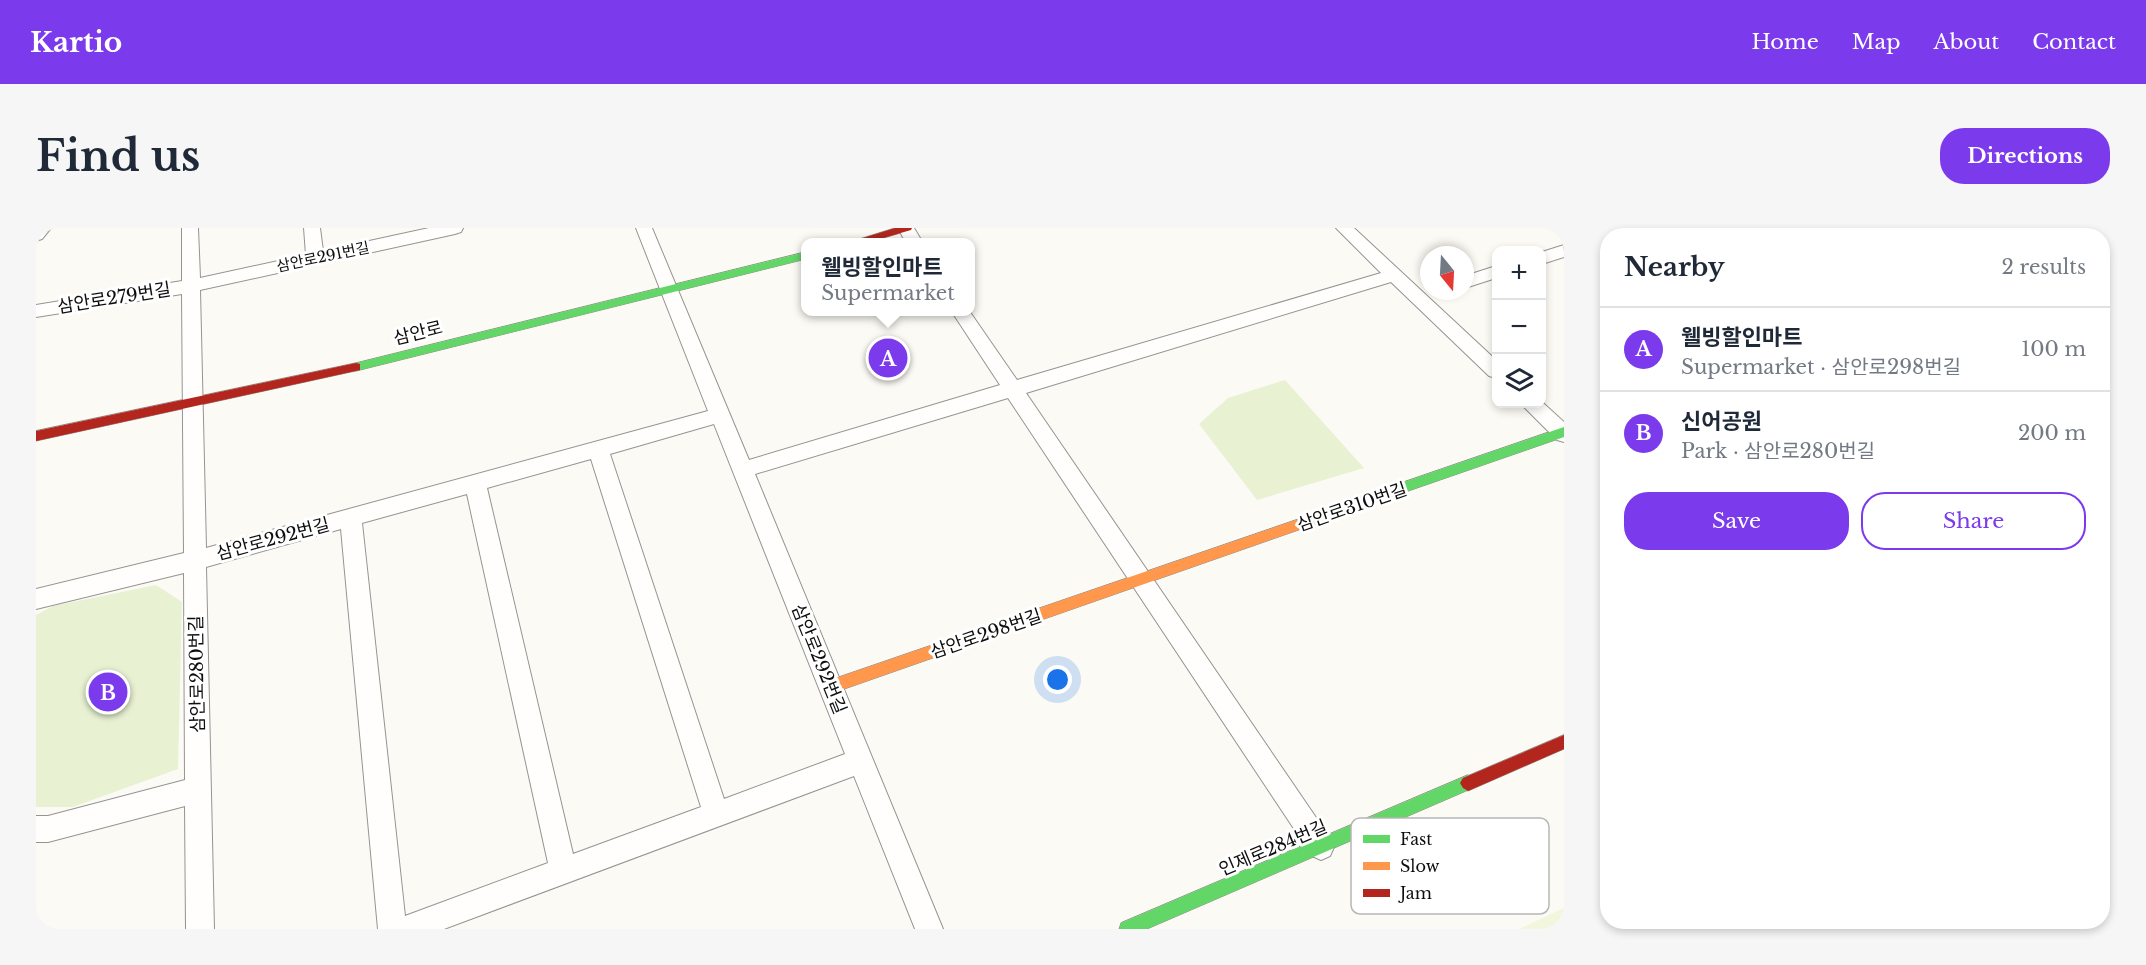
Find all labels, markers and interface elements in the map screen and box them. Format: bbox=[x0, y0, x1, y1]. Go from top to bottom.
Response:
text: Kartio bbox=[30, 25, 122, 60]
text: Home bbox=[1752, 29, 1819, 55]
text: Map bbox=[1852, 29, 1900, 55]
text: About bbox=[1933, 29, 1999, 55]
text: Contact bbox=[2032, 29, 2116, 55]
button: Directions bbox=[1940, 128, 2110, 184]
text: Find us bbox=[36, 130, 200, 182]
street label: 삼안로291번길 bbox=[275, 237, 371, 276]
popup bbox=[801, 238, 975, 316]
north arrow bbox=[1420, 246, 1474, 300]
map controls bbox=[1492, 246, 1546, 408]
button: + bbox=[1492, 246, 1546, 300]
text: Nearby bbox=[1624, 251, 1725, 283]
text: 웰빙할인마트 bbox=[821, 254, 943, 281]
text: 2 results bbox=[2002, 255, 2086, 279]
street label: 삼안로279번길 bbox=[56, 278, 172, 318]
text: Supermarket bbox=[821, 281, 955, 305]
button: − bbox=[1492, 300, 1546, 354]
street label: 삼안로 bbox=[391, 316, 445, 350]
text: 웰빙할인마트 bbox=[1681, 324, 1802, 351]
pin: A bbox=[868, 336, 908, 380]
text: A bbox=[1635, 337, 1652, 361]
text: 100 m bbox=[2021, 337, 2086, 361]
button: layers bbox=[1492, 354, 1546, 408]
text: Supermarket · 삼안로298번길 bbox=[1681, 355, 1961, 379]
text: 신어공원 bbox=[1681, 408, 1762, 435]
text: B bbox=[1636, 421, 1651, 445]
text: 200 m bbox=[2018, 421, 2086, 445]
text: Park · 삼안로280번길 bbox=[1681, 439, 1875, 463]
street label: 삼안로310번길 bbox=[1294, 478, 1410, 536]
button: Save bbox=[1624, 492, 1849, 550]
button: Share bbox=[1861, 492, 2086, 550]
street label: 삼안로292번길 bbox=[214, 513, 332, 565]
street label: 삼안로292번길 bbox=[787, 601, 851, 717]
street label: 삼안로298번길 bbox=[927, 605, 1045, 663]
street label: 삼안로280번길 bbox=[185, 615, 209, 733]
your location bbox=[1043, 665, 1072, 694]
pin: B bbox=[88, 670, 128, 714]
street label: 인제로284번길 bbox=[1216, 815, 1330, 881]
legend bbox=[1351, 818, 1549, 914]
text: Fast bbox=[1400, 829, 1432, 849]
text: Slow bbox=[1400, 856, 1440, 876]
text: Jam bbox=[1398, 883, 1432, 903]

